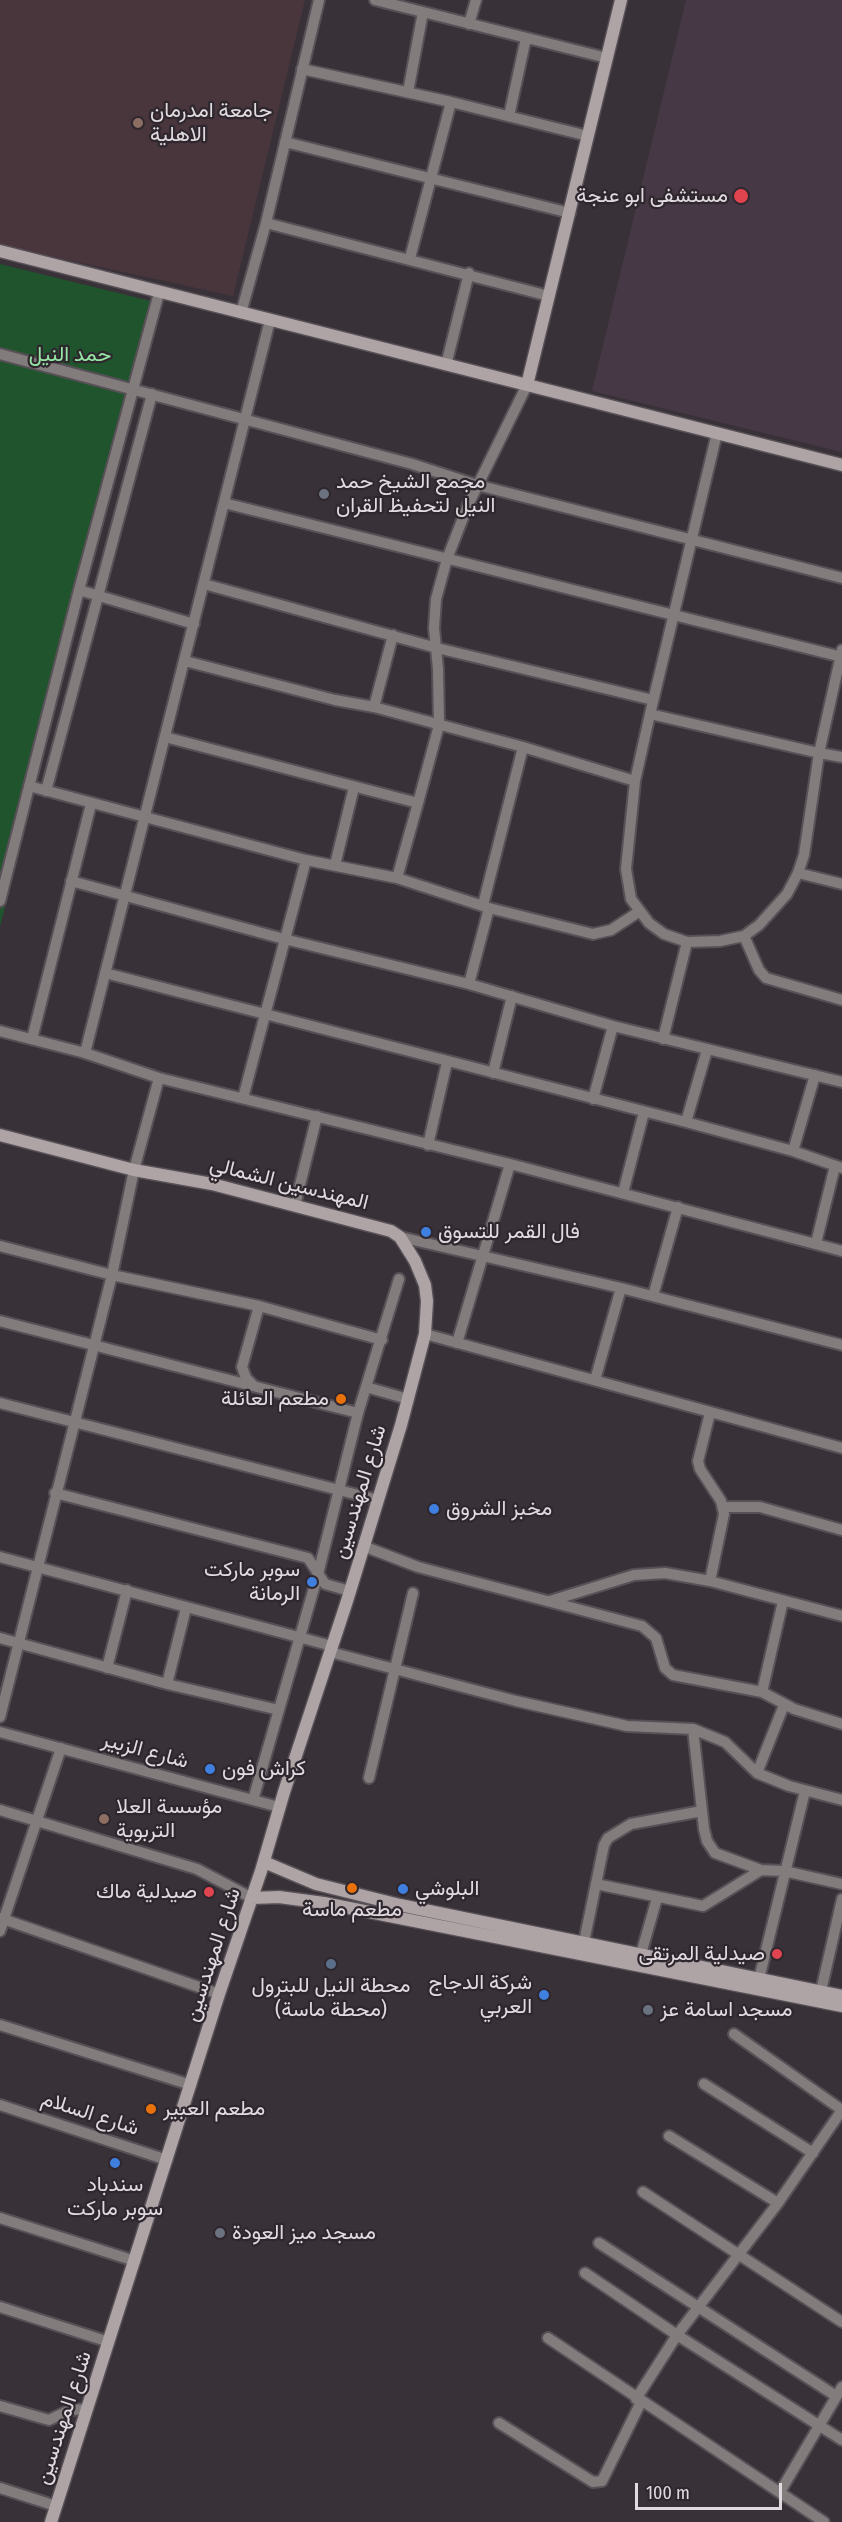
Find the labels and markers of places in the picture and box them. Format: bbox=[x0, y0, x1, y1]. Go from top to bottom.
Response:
place label: جامعة امدرمان الاهلية bbox=[150, 98, 272, 148]
marker: جامعة امدرمان الاهلية bbox=[131, 116, 145, 130]
place label: مستشفى ابو عنجة bbox=[576, 183, 728, 209]
marker: مستشفى ابو عنجة bbox=[732, 187, 750, 205]
place label: مجمع الشيخ حمد النيل لتحفيظ القران bbox=[336, 469, 495, 519]
marker: مجمع الشيخ حمد النيل لتحفيظ القران bbox=[317, 487, 331, 501]
place label: فال القمر للتسوق bbox=[438, 1219, 580, 1245]
marker: فال القمر للتسوق bbox=[419, 1225, 433, 1239]
place label: مطعم العائلة bbox=[221, 1386, 329, 1412]
marker: مطعم العائلة bbox=[334, 1392, 348, 1406]
place label: مخبز الشروق bbox=[446, 1496, 552, 1522]
marker: مخبز الشروق bbox=[427, 1502, 441, 1516]
place label: سوبر ماركت الرمانة bbox=[204, 1557, 300, 1607]
marker: سوبر ماركت الرمانة bbox=[305, 1575, 319, 1589]
place label: كراش فون bbox=[222, 1756, 306, 1782]
marker: كراش فون bbox=[203, 1762, 217, 1776]
place label: مؤسسة العلا التربوية bbox=[116, 1794, 222, 1844]
marker: مؤسسة العلا التربوية bbox=[97, 1812, 111, 1826]
place label: البلوشي bbox=[415, 1876, 479, 1902]
place label: صيدلية ماك bbox=[96, 1879, 197, 1905]
marker: مطعم ماسة bbox=[345, 1881, 359, 1895]
marker: البلوشي bbox=[396, 1882, 410, 1896]
marker: صيدلية ماك bbox=[202, 1885, 216, 1899]
place label: مطعم ماسة bbox=[302, 1897, 402, 1923]
place label: صيدلية المرتقى bbox=[638, 1941, 765, 1967]
marker: صيدلية المرتقى bbox=[770, 1947, 784, 1961]
marker: محطة النيل للبترول (محطة ماسة) bbox=[324, 1957, 338, 1971]
place label: شركة الدجاج العربي bbox=[428, 1970, 532, 2020]
place label: محطة النيل للبترول (محطة ماسة) bbox=[252, 1973, 410, 2023]
marker: شركة الدجاج العربي bbox=[537, 1988, 551, 2002]
place label: مسجد اسامة عز bbox=[660, 1997, 792, 2023]
marker: مسجد اسامة عز bbox=[641, 2003, 655, 2017]
place label: مطعم العبير bbox=[163, 2096, 265, 2122]
marker: مطعم العبير bbox=[144, 2102, 158, 2116]
marker: سندباد سوبر ماركت bbox=[108, 2156, 122, 2170]
place label: سندباد سوبر ماركت bbox=[67, 2172, 163, 2222]
place label: مسجد ميز العودة bbox=[232, 2220, 376, 2246]
marker: مسجد ميز العودة bbox=[213, 2226, 227, 2240]

